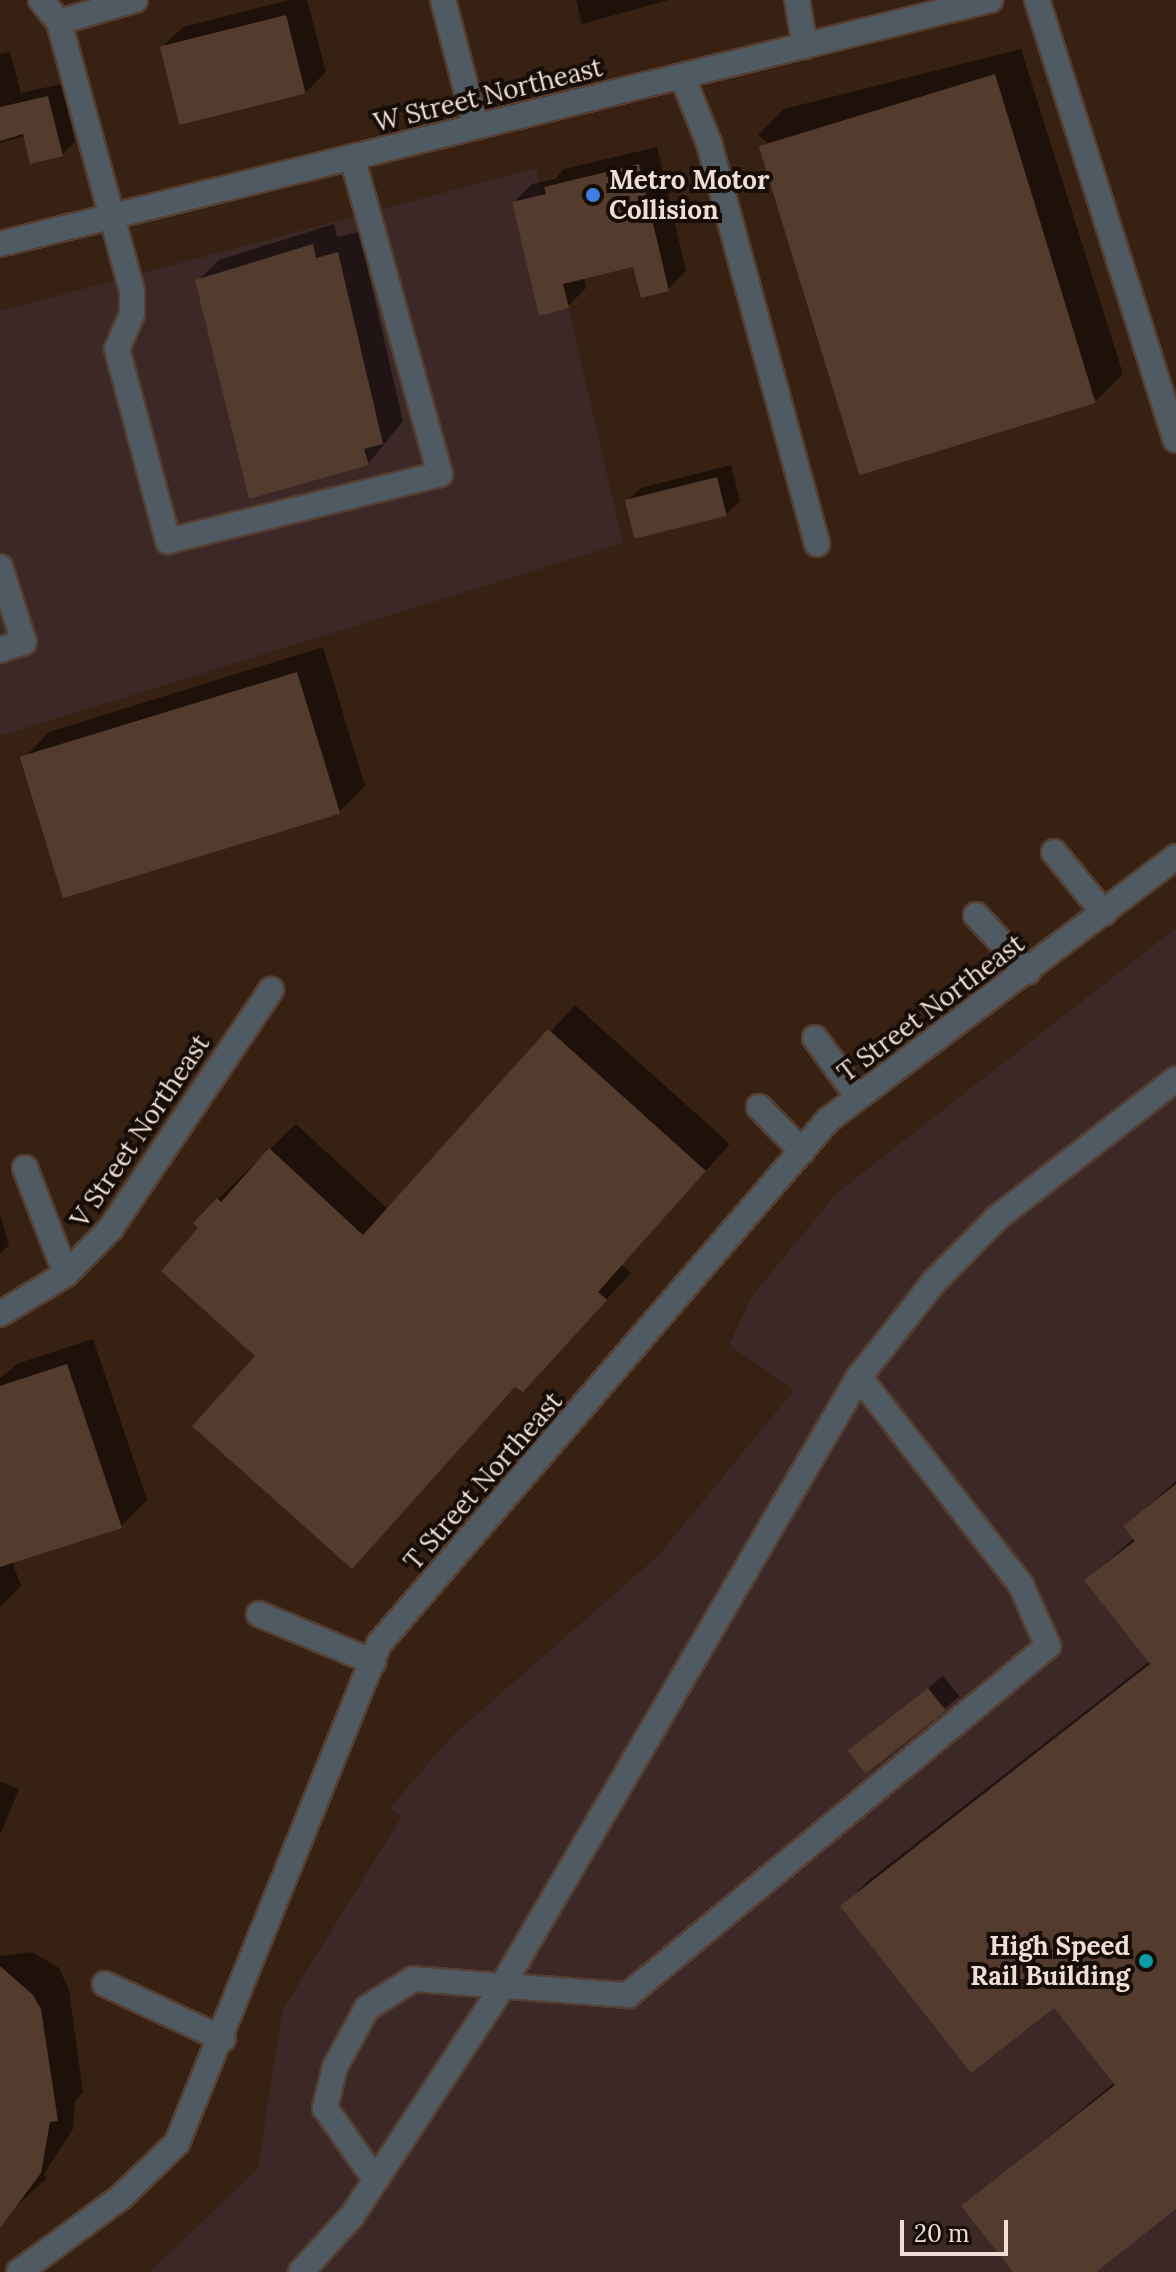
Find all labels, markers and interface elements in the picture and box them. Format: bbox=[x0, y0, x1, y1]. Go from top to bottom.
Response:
street label: W Street Northeast bbox=[370, 51, 606, 139]
place label: Metro Motor Collision bbox=[609, 164, 770, 226]
marker: Metro Motor Collision bbox=[584, 186, 602, 204]
street label: T Street Northeast bbox=[832, 928, 1030, 1088]
street label: V Street Northeast bbox=[64, 1029, 216, 1233]
street label: T Street Northeast bbox=[397, 1386, 569, 1576]
place label: High Speed Rail Building bbox=[970, 1930, 1130, 1992]
marker: High Speed Rail Building bbox=[1137, 1952, 1155, 1970]
scale bar bbox=[904, 2204, 1012, 2254]
text: 20 m bbox=[914, 2218, 970, 2249]

